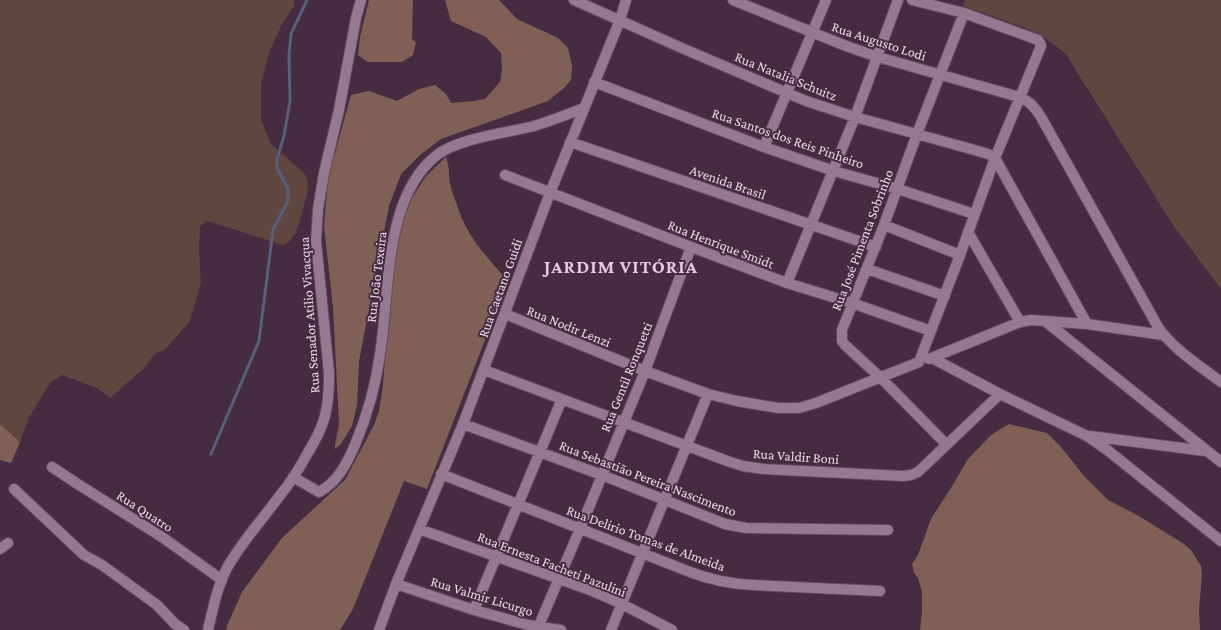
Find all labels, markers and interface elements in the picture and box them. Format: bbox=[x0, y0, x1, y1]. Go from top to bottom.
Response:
street label: Rua Augusto Lodi bbox=[830, 18, 928, 64]
street label: Rua Natalia Schuitz bbox=[733, 48, 839, 104]
street label: Rua Santos dos Reis Pinheiro bbox=[710, 104, 866, 172]
street label: Avenida Brasil bbox=[688, 161, 768, 203]
street label: Rua José Pimenta Sobrinho bbox=[828, 167, 896, 313]
street label: Rua Henrique Smidt bbox=[666, 216, 777, 272]
street label: Rua João Texeira bbox=[362, 230, 390, 323]
street label: Rua Senador Atilio Vivacqua bbox=[296, 236, 322, 394]
street label: Rua Caetano Guidi bbox=[475, 236, 525, 340]
district label: JARDIM VITÓRIA bbox=[542, 256, 698, 277]
street label: Rua Nodir Lenzi bbox=[525, 302, 614, 350]
street label: Rua Gentil Ronquetti bbox=[597, 319, 655, 434]
street label: Rua Sebastião Pereira Nascimento bbox=[557, 437, 739, 519]
street label: Rua Valdir Boni bbox=[753, 445, 840, 467]
street label: Rua Quatro bbox=[114, 487, 176, 535]
street label: Rua Delirio Tomas de Almeida bbox=[564, 502, 728, 574]
street label: Rua Ernesta Facheti Pazulini bbox=[475, 528, 629, 600]
street label: Rua Valmir Licurgo bbox=[429, 573, 535, 619]

